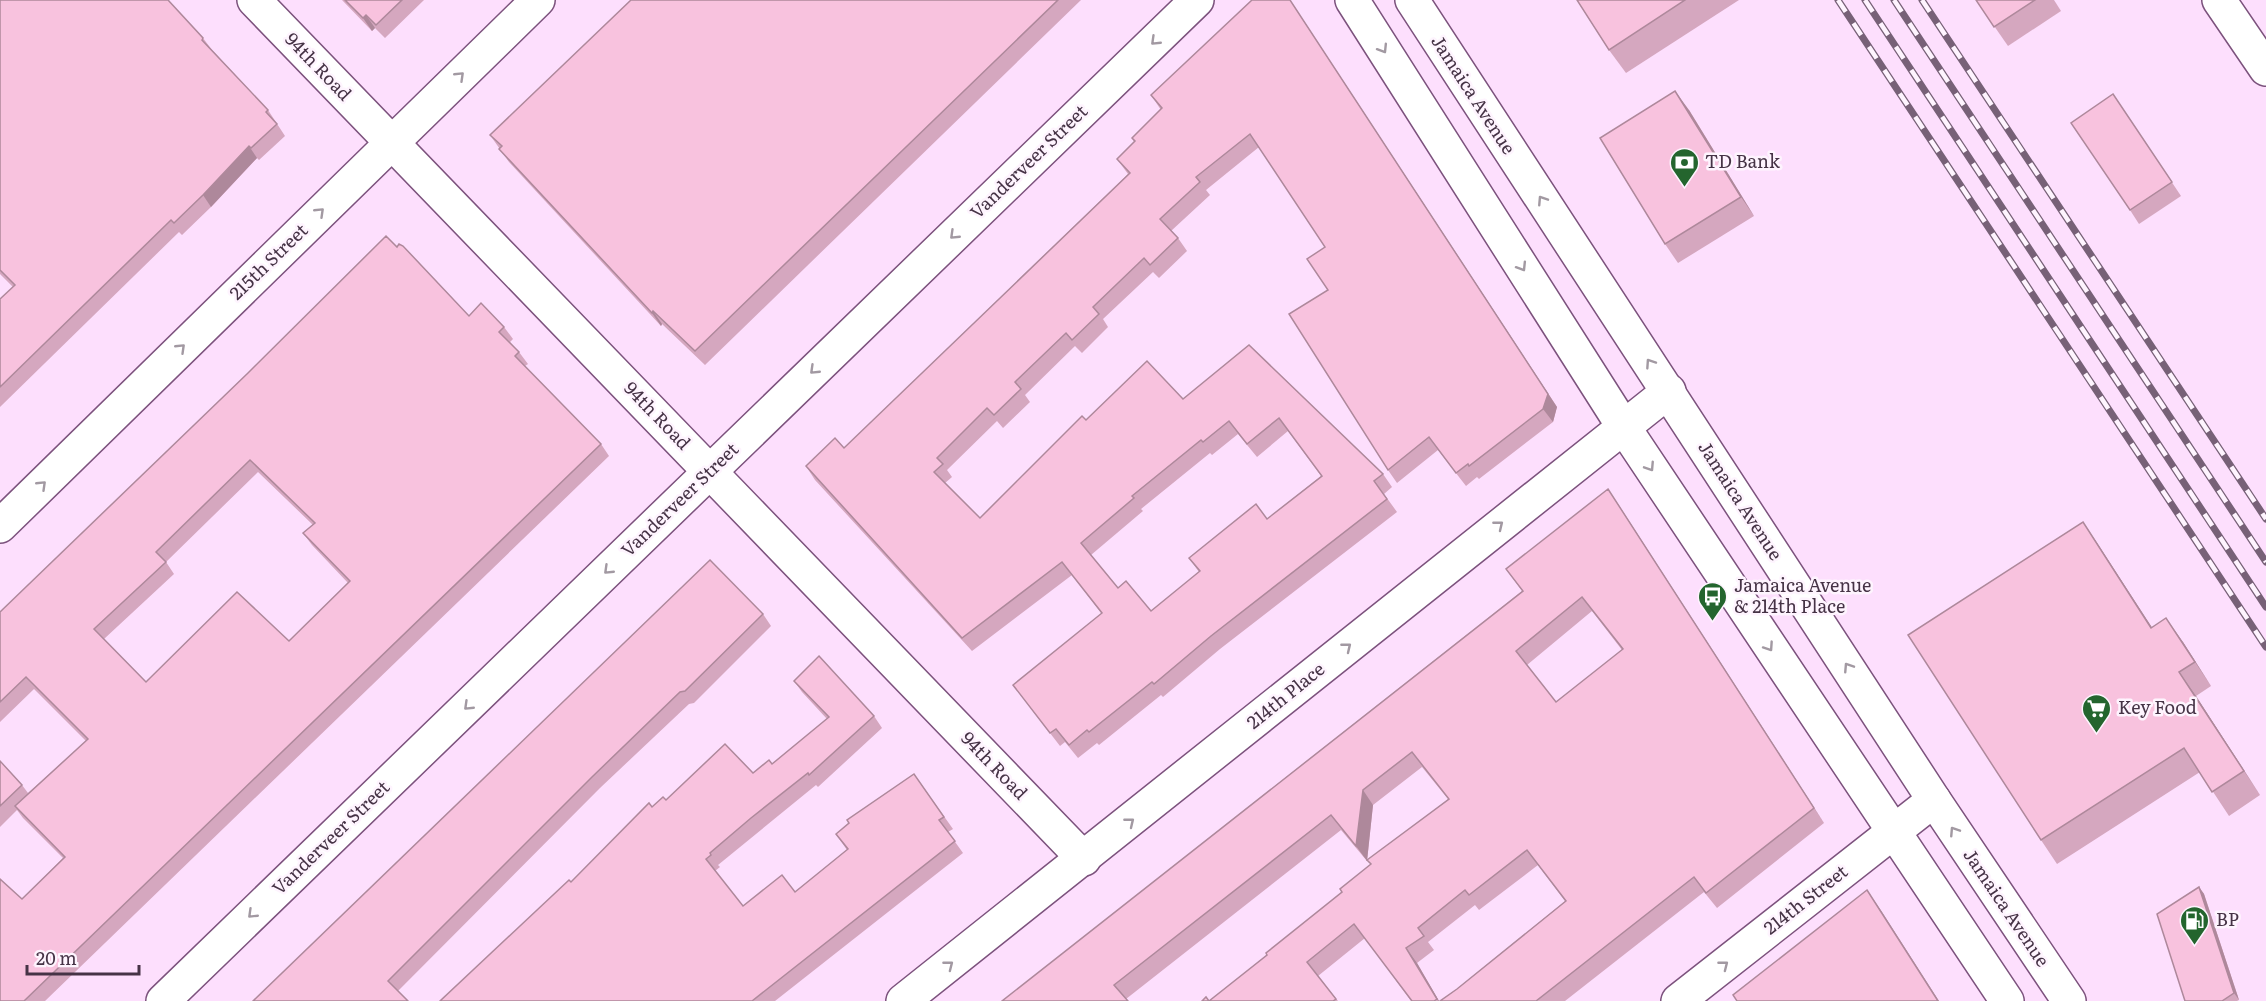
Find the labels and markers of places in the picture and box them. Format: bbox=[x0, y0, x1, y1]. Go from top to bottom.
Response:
bank icon: TD Bank bbox=[1668, 146, 1700, 188]
place label: TD Bank bbox=[1705, 147, 1781, 174]
place label: Jamaica Avenue & 214th Place bbox=[1734, 571, 1871, 619]
bus stop icon: Jamaica Avenue & 214th Place bbox=[1697, 580, 1729, 622]
supermarket icon: Key Food bbox=[2081, 692, 2113, 734]
place label: Key Food bbox=[2118, 693, 2197, 720]
fuel station icon: BP bbox=[2179, 904, 2211, 946]
place label: BP bbox=[2216, 905, 2239, 932]

